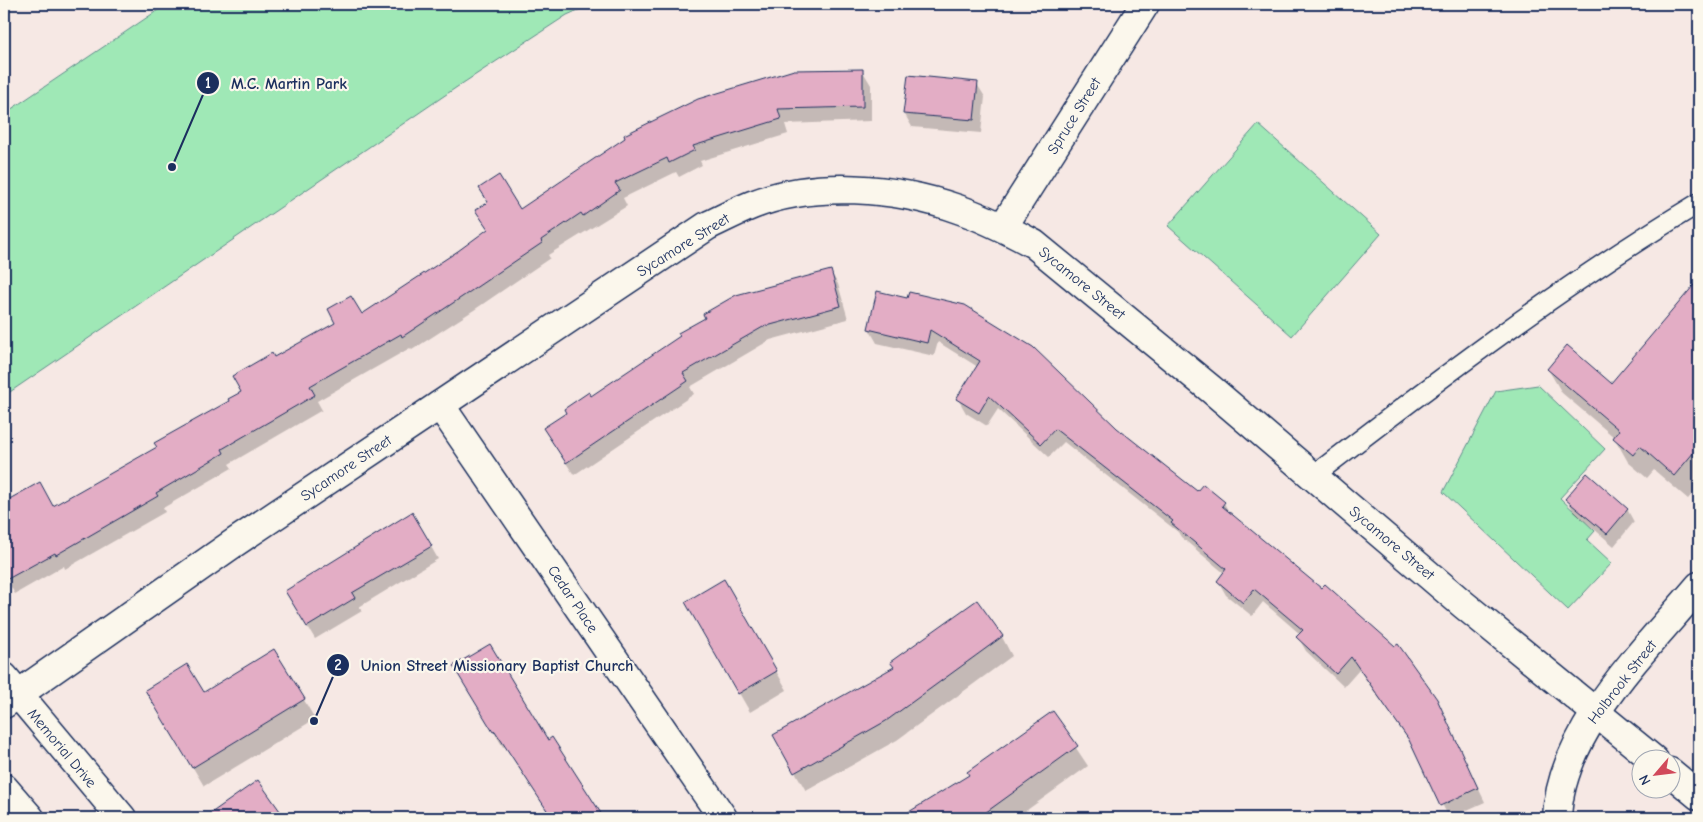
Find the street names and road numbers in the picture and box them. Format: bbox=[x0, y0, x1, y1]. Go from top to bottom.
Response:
street label: Spruce Street bbox=[1043, 74, 1105, 158]
street label: Sycamore Street bbox=[633, 209, 733, 281]
street label: Sycamore Street bbox=[1035, 243, 1129, 324]
street label: Sycamore Street bbox=[297, 431, 395, 505]
street label: Sycamore Street bbox=[1346, 502, 1439, 584]
street label: Cedar Place bbox=[544, 562, 602, 637]
street label: Holbrook Street bbox=[1584, 636, 1661, 728]
street label: Memorial Drive bbox=[24, 705, 101, 792]

